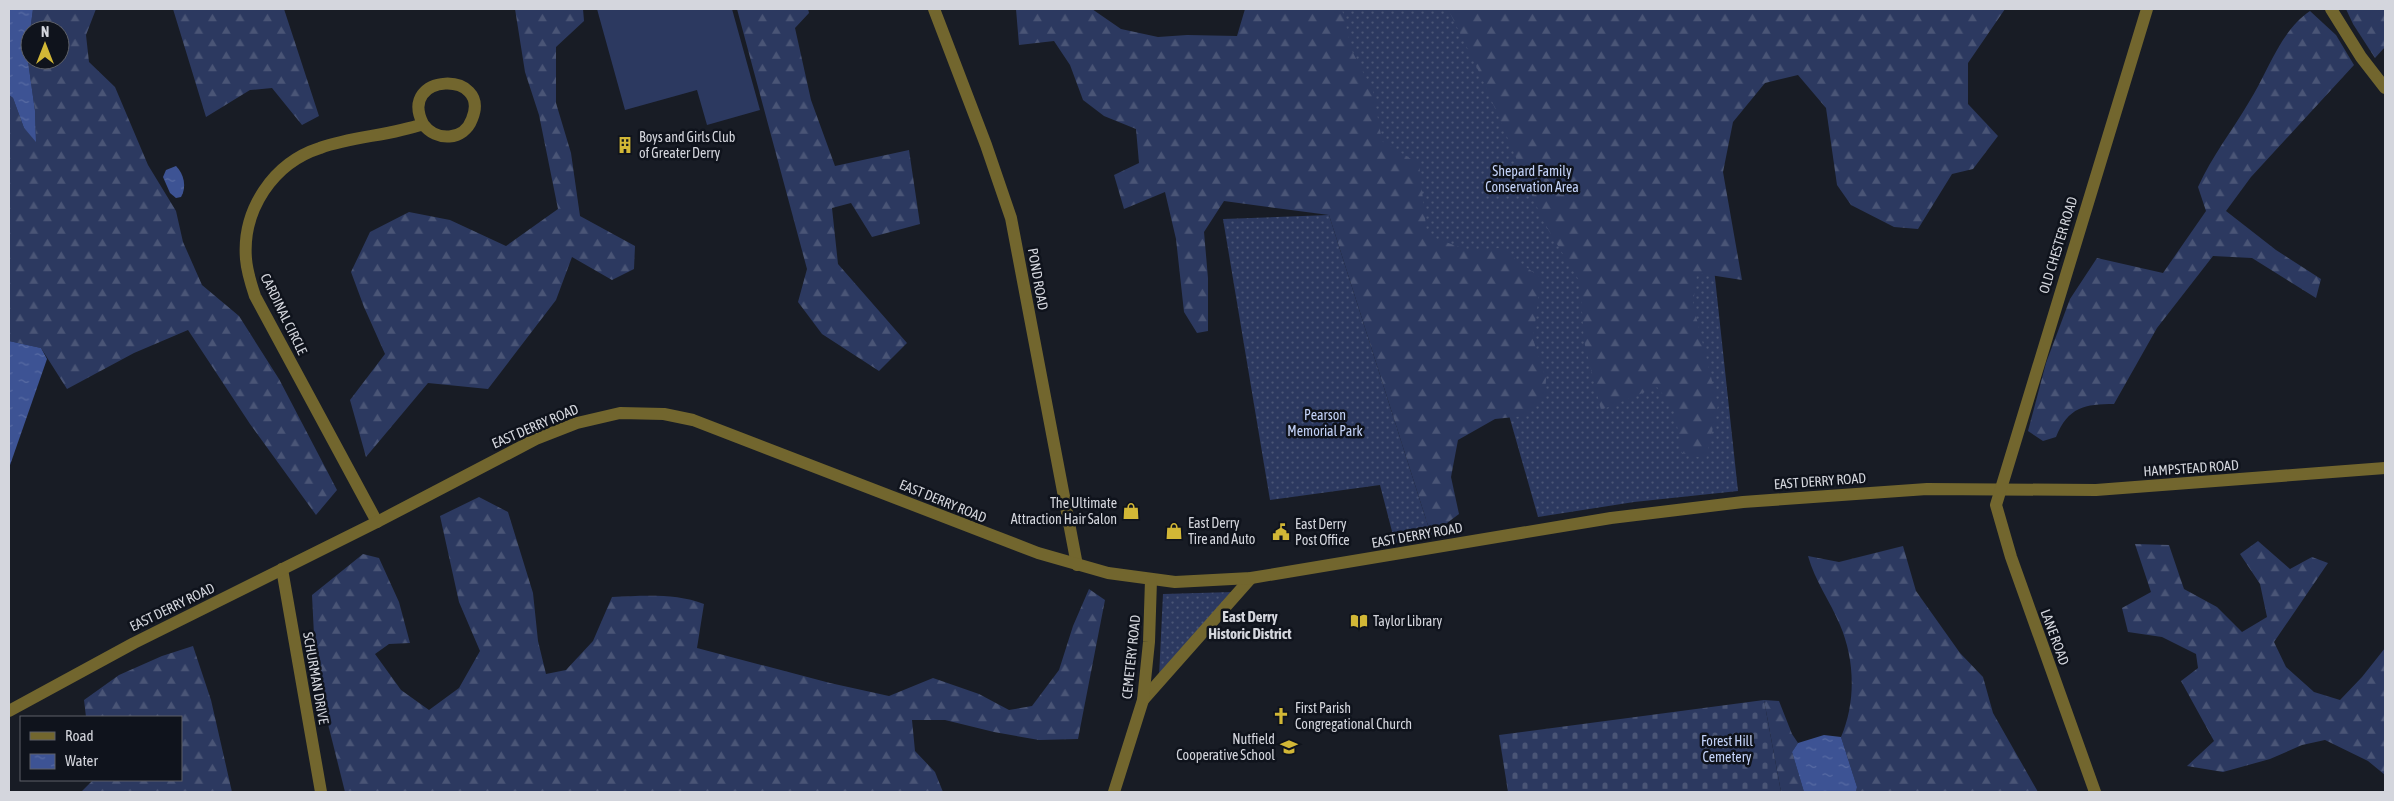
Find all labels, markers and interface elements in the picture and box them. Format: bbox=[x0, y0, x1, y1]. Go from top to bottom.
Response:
north arrow bbox=[20, 20, 70, 70]
text: N bbox=[41, 24, 49, 40]
place label: Boys and Girls Club of Greater Derry bbox=[639, 129, 736, 161]
building icon: Boys and Girls Club of Greater Derry bbox=[615, 135, 635, 155]
park label: Shepard Family Conservation Area bbox=[1485, 163, 1579, 195]
street label: OLD CHESTER ROAD bbox=[2036, 195, 2080, 295]
street label: POND ROAD bbox=[1025, 247, 1051, 311]
street label: CARDINAL CIRCLE bbox=[257, 271, 311, 357]
street label: EAST DERRY ROAD bbox=[489, 401, 581, 451]
park label: Pearson Memorial Park bbox=[1287, 407, 1363, 439]
street label: HAMPSTEAD ROAD bbox=[2143, 457, 2239, 479]
street label: EAST DERRY ROAD bbox=[1773, 470, 1867, 492]
street label: EAST DERRY ROAD bbox=[897, 476, 989, 526]
place label: The Ultimate Attraction Hair Salon bbox=[1011, 495, 1117, 527]
shop icon: The Ultimate Attraction Hair Salon bbox=[1121, 501, 1141, 521]
place label: East Derry Tire and Auto bbox=[1188, 515, 1255, 547]
place label: East Derry Post Office bbox=[1295, 516, 1350, 548]
street label: EAST DERRY ROAD bbox=[1370, 519, 1464, 551]
shop icon: East Derry Tire and Auto bbox=[1164, 521, 1184, 541]
public building icon: East Derry Post Office bbox=[1271, 522, 1291, 542]
street label: EAST DERRY ROAD bbox=[127, 580, 217, 634]
street label: LANE ROAD bbox=[2038, 607, 2073, 667]
district label: East Derry Historic District bbox=[1208, 608, 1292, 642]
library icon: Taylor Library bbox=[1349, 611, 1369, 631]
place label: Taylor Library bbox=[1373, 613, 1442, 629]
street label: CEMETERY ROAD bbox=[1119, 614, 1143, 700]
street label: SCHURMAN DRIVE bbox=[300, 631, 332, 725]
place label: First Parish Congregational Church bbox=[1295, 700, 1412, 732]
church icon: First Parish Congregational Church bbox=[1271, 706, 1291, 726]
legend bbox=[20, 716, 182, 781]
text: Road bbox=[65, 727, 94, 744]
place label: Nutfield Cooperative School bbox=[1176, 731, 1275, 763]
park label: Forest Hill Cemetery bbox=[1701, 733, 1753, 765]
school or university icon: Nutfield Cooperative School bbox=[1279, 737, 1299, 757]
text: Water bbox=[65, 752, 98, 769]

